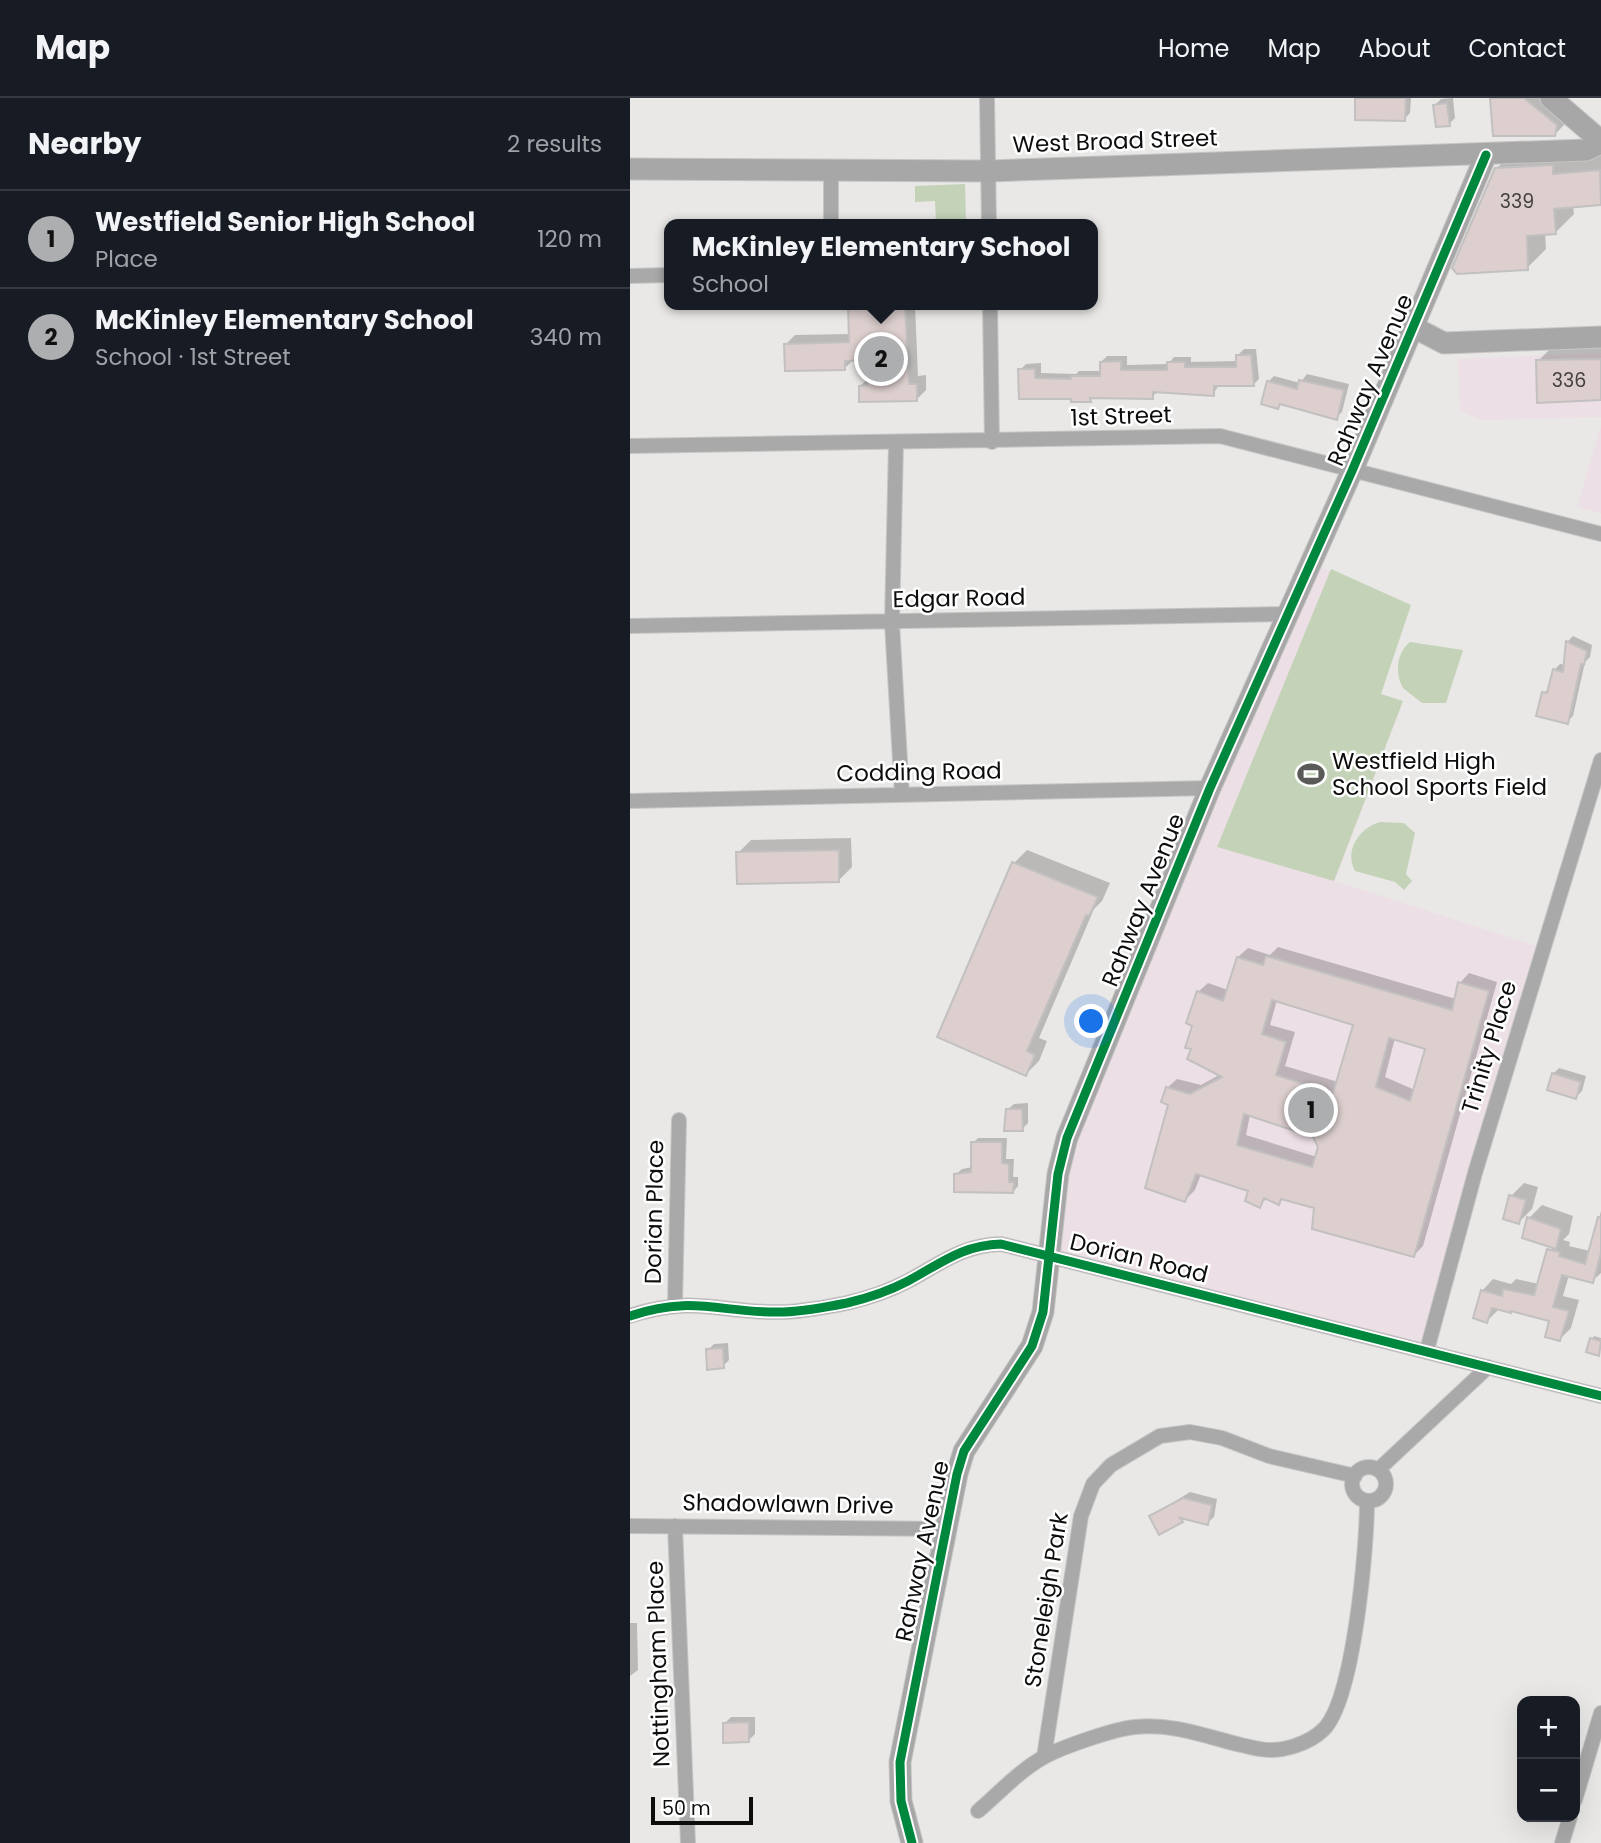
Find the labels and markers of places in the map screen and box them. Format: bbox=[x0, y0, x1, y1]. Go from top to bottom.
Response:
pin: 2 bbox=[858, 333, 904, 385]
place label: Westfield High School Sports Field bbox=[1332, 745, 1547, 803]
sports icon: Westfield High School Sports Field bbox=[1296, 759, 1326, 789]
pin: 1 bbox=[1288, 1084, 1334, 1136]

